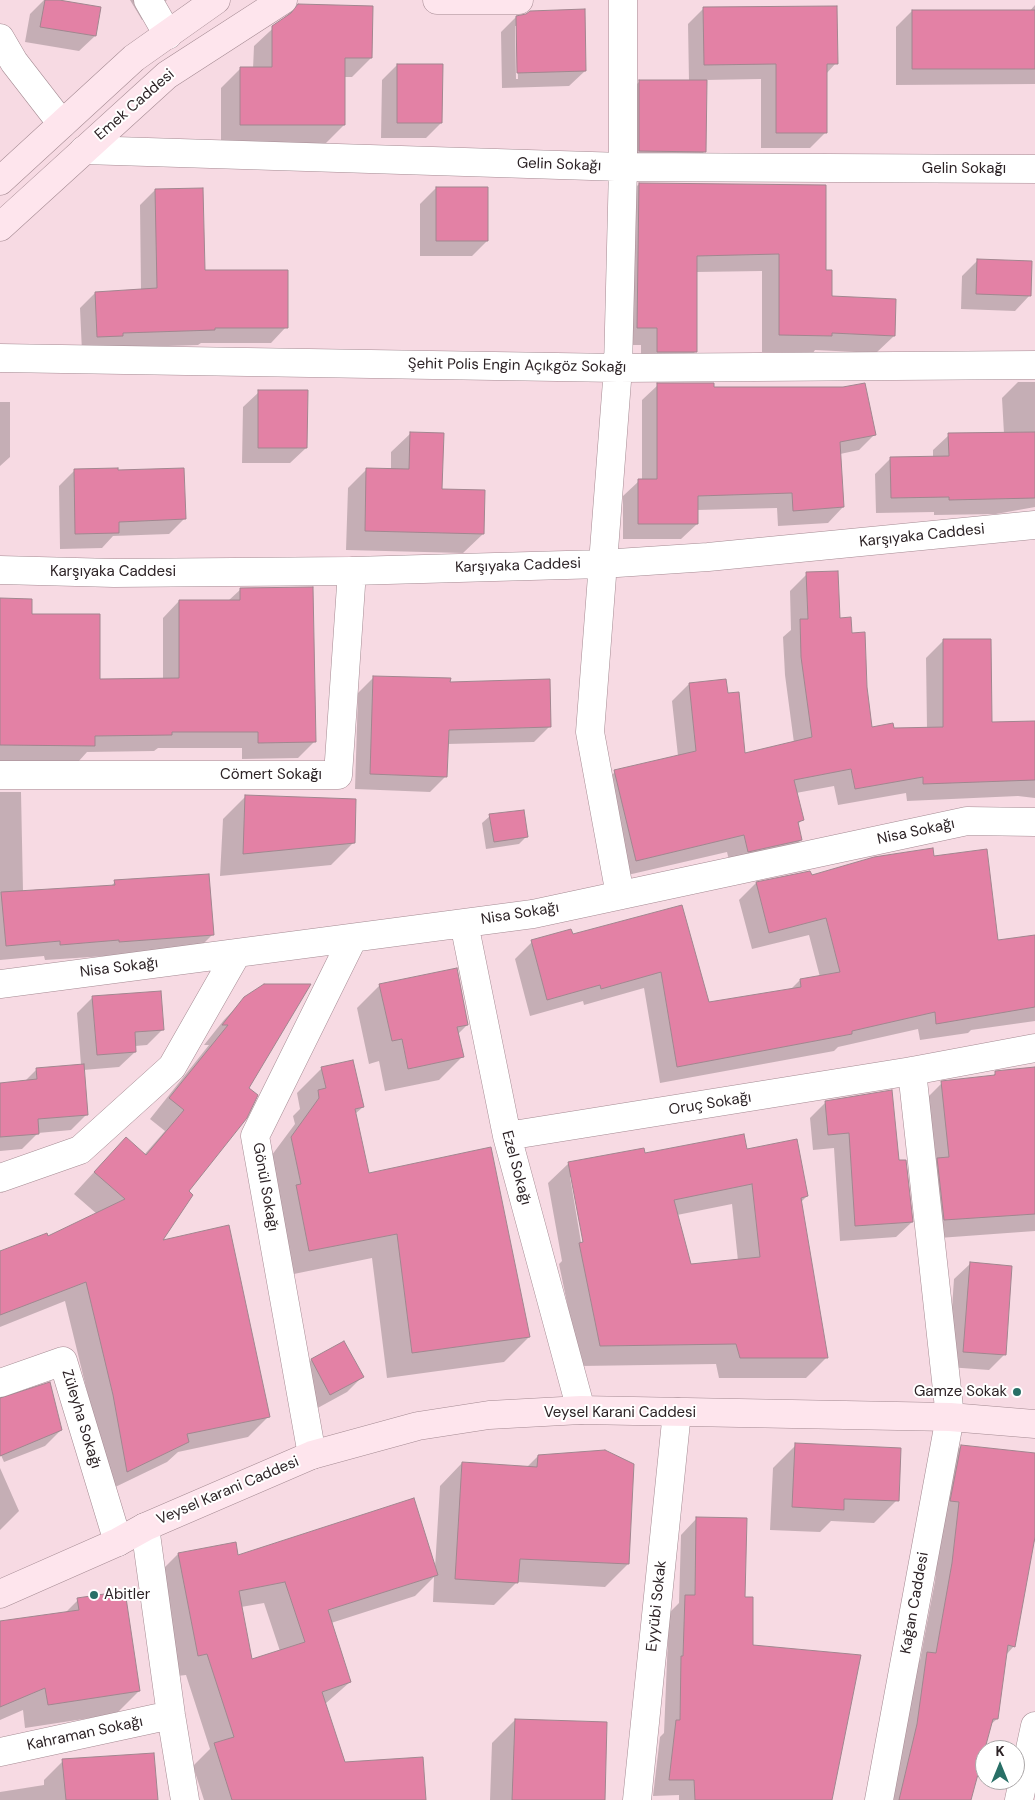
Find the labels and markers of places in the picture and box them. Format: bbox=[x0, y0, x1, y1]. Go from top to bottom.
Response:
place label: Gamze Sokak bbox=[914, 1383, 1007, 1401]
marker: Gamze Sokak bbox=[1011, 1386, 1023, 1398]
place label: Abitler bbox=[104, 1586, 150, 1604]
marker: Abitler bbox=[88, 1589, 100, 1601]

